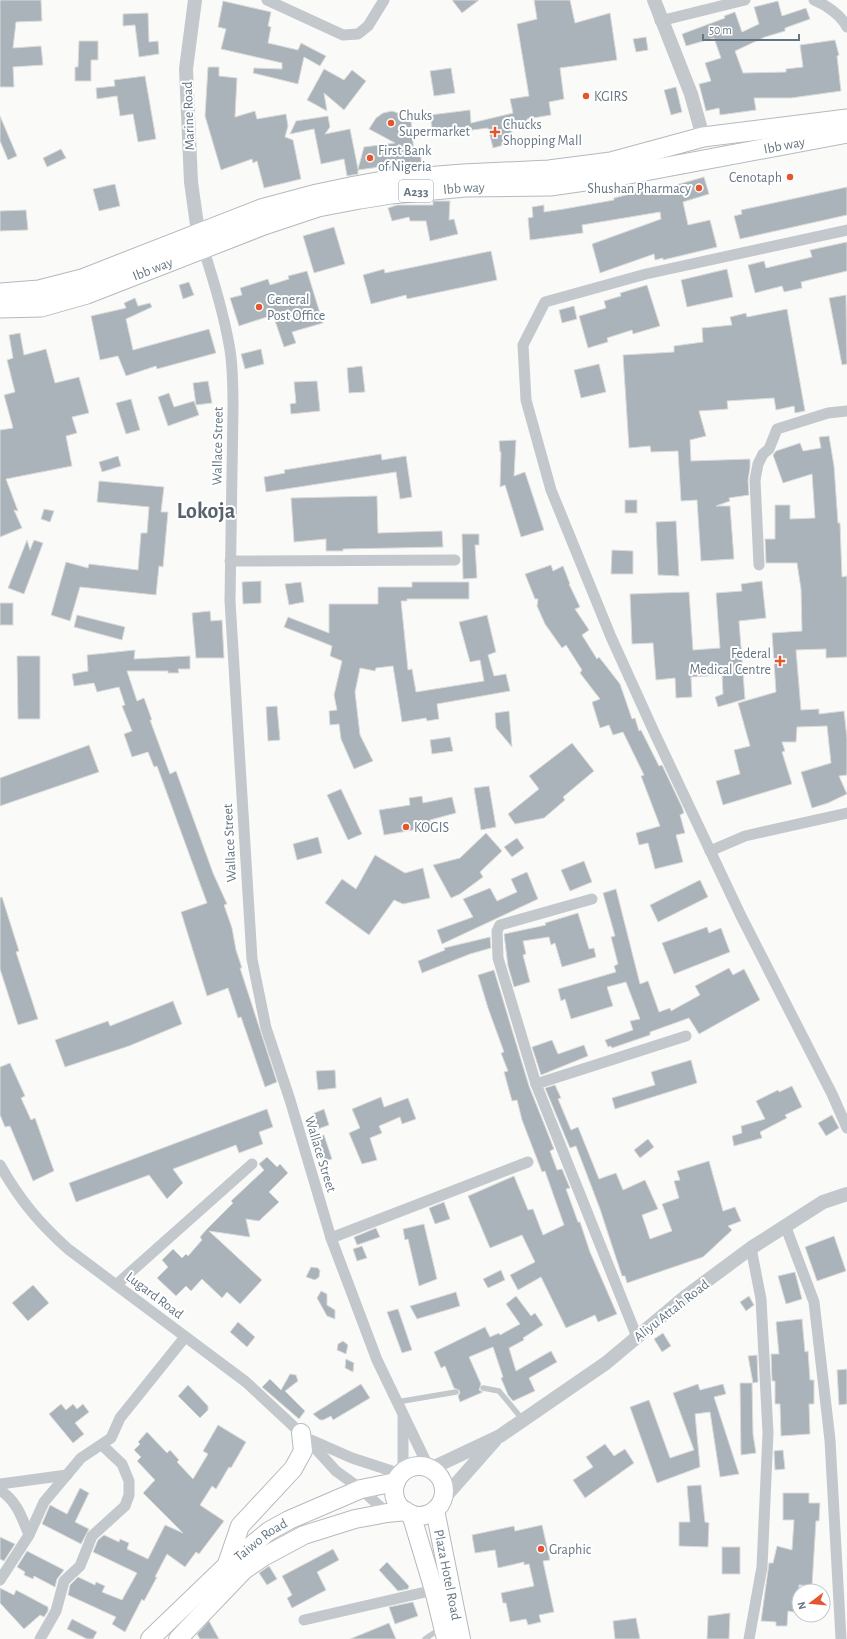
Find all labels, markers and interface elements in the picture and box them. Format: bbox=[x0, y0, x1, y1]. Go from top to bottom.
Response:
scale bar bbox=[703, 16, 799, 42]
text: 50 m bbox=[709, 24, 732, 36]
street label: Marine Road bbox=[181, 81, 197, 151]
place label: KGIRS bbox=[594, 90, 628, 104]
marker: KGIRS bbox=[581, 91, 591, 101]
place label: Chuks Supermarket bbox=[399, 109, 471, 139]
marker: Chuks Supermarket bbox=[386, 118, 396, 128]
place label: Chucks Shopping Mall bbox=[503, 118, 582, 148]
marker: Chucks Shopping Mall bbox=[490, 127, 500, 137]
street label: Ibb way bbox=[762, 135, 806, 157]
place label: First Bank of Nigeria bbox=[378, 144, 432, 174]
marker: First Bank of Nigeria bbox=[365, 153, 375, 163]
place label: Cenotaph bbox=[729, 171, 782, 185]
marker: Cenotaph bbox=[785, 172, 795, 182]
road number: A233 bbox=[399, 180, 433, 202]
street label: Ibb way bbox=[442, 181, 485, 197]
place label: Shushan Pharmacy bbox=[587, 182, 691, 196]
marker: Shushan Pharmacy bbox=[694, 183, 704, 193]
street label: Ibb way bbox=[131, 255, 175, 284]
place label: General Post Office bbox=[267, 293, 325, 323]
marker: General Post Office bbox=[254, 302, 264, 312]
street label: Wallace Street bbox=[210, 406, 226, 485]
district label: Lokoja bbox=[177, 500, 236, 523]
place label: Federal Medical Centre bbox=[690, 647, 771, 677]
marker: Federal Medical Centre bbox=[774, 655, 786, 667]
street label: Wallace Street bbox=[221, 803, 239, 883]
place label: KOGIS bbox=[414, 821, 449, 835]
marker: KOGIS bbox=[401, 822, 411, 832]
street label: Wallace Street bbox=[302, 1115, 338, 1194]
street label: Lugard Road bbox=[123, 1270, 186, 1322]
street label: Aliyu Attah Road bbox=[631, 1277, 712, 1344]
street label: Taiwo Road bbox=[232, 1516, 290, 1564]
street label: Plaza Hotel Road bbox=[431, 1528, 463, 1622]
place label: Graphic bbox=[549, 1543, 592, 1557]
marker: Graphic bbox=[536, 1544, 546, 1554]
north arrow bbox=[791, 1583, 831, 1623]
text: N bbox=[796, 1600, 808, 1611]

